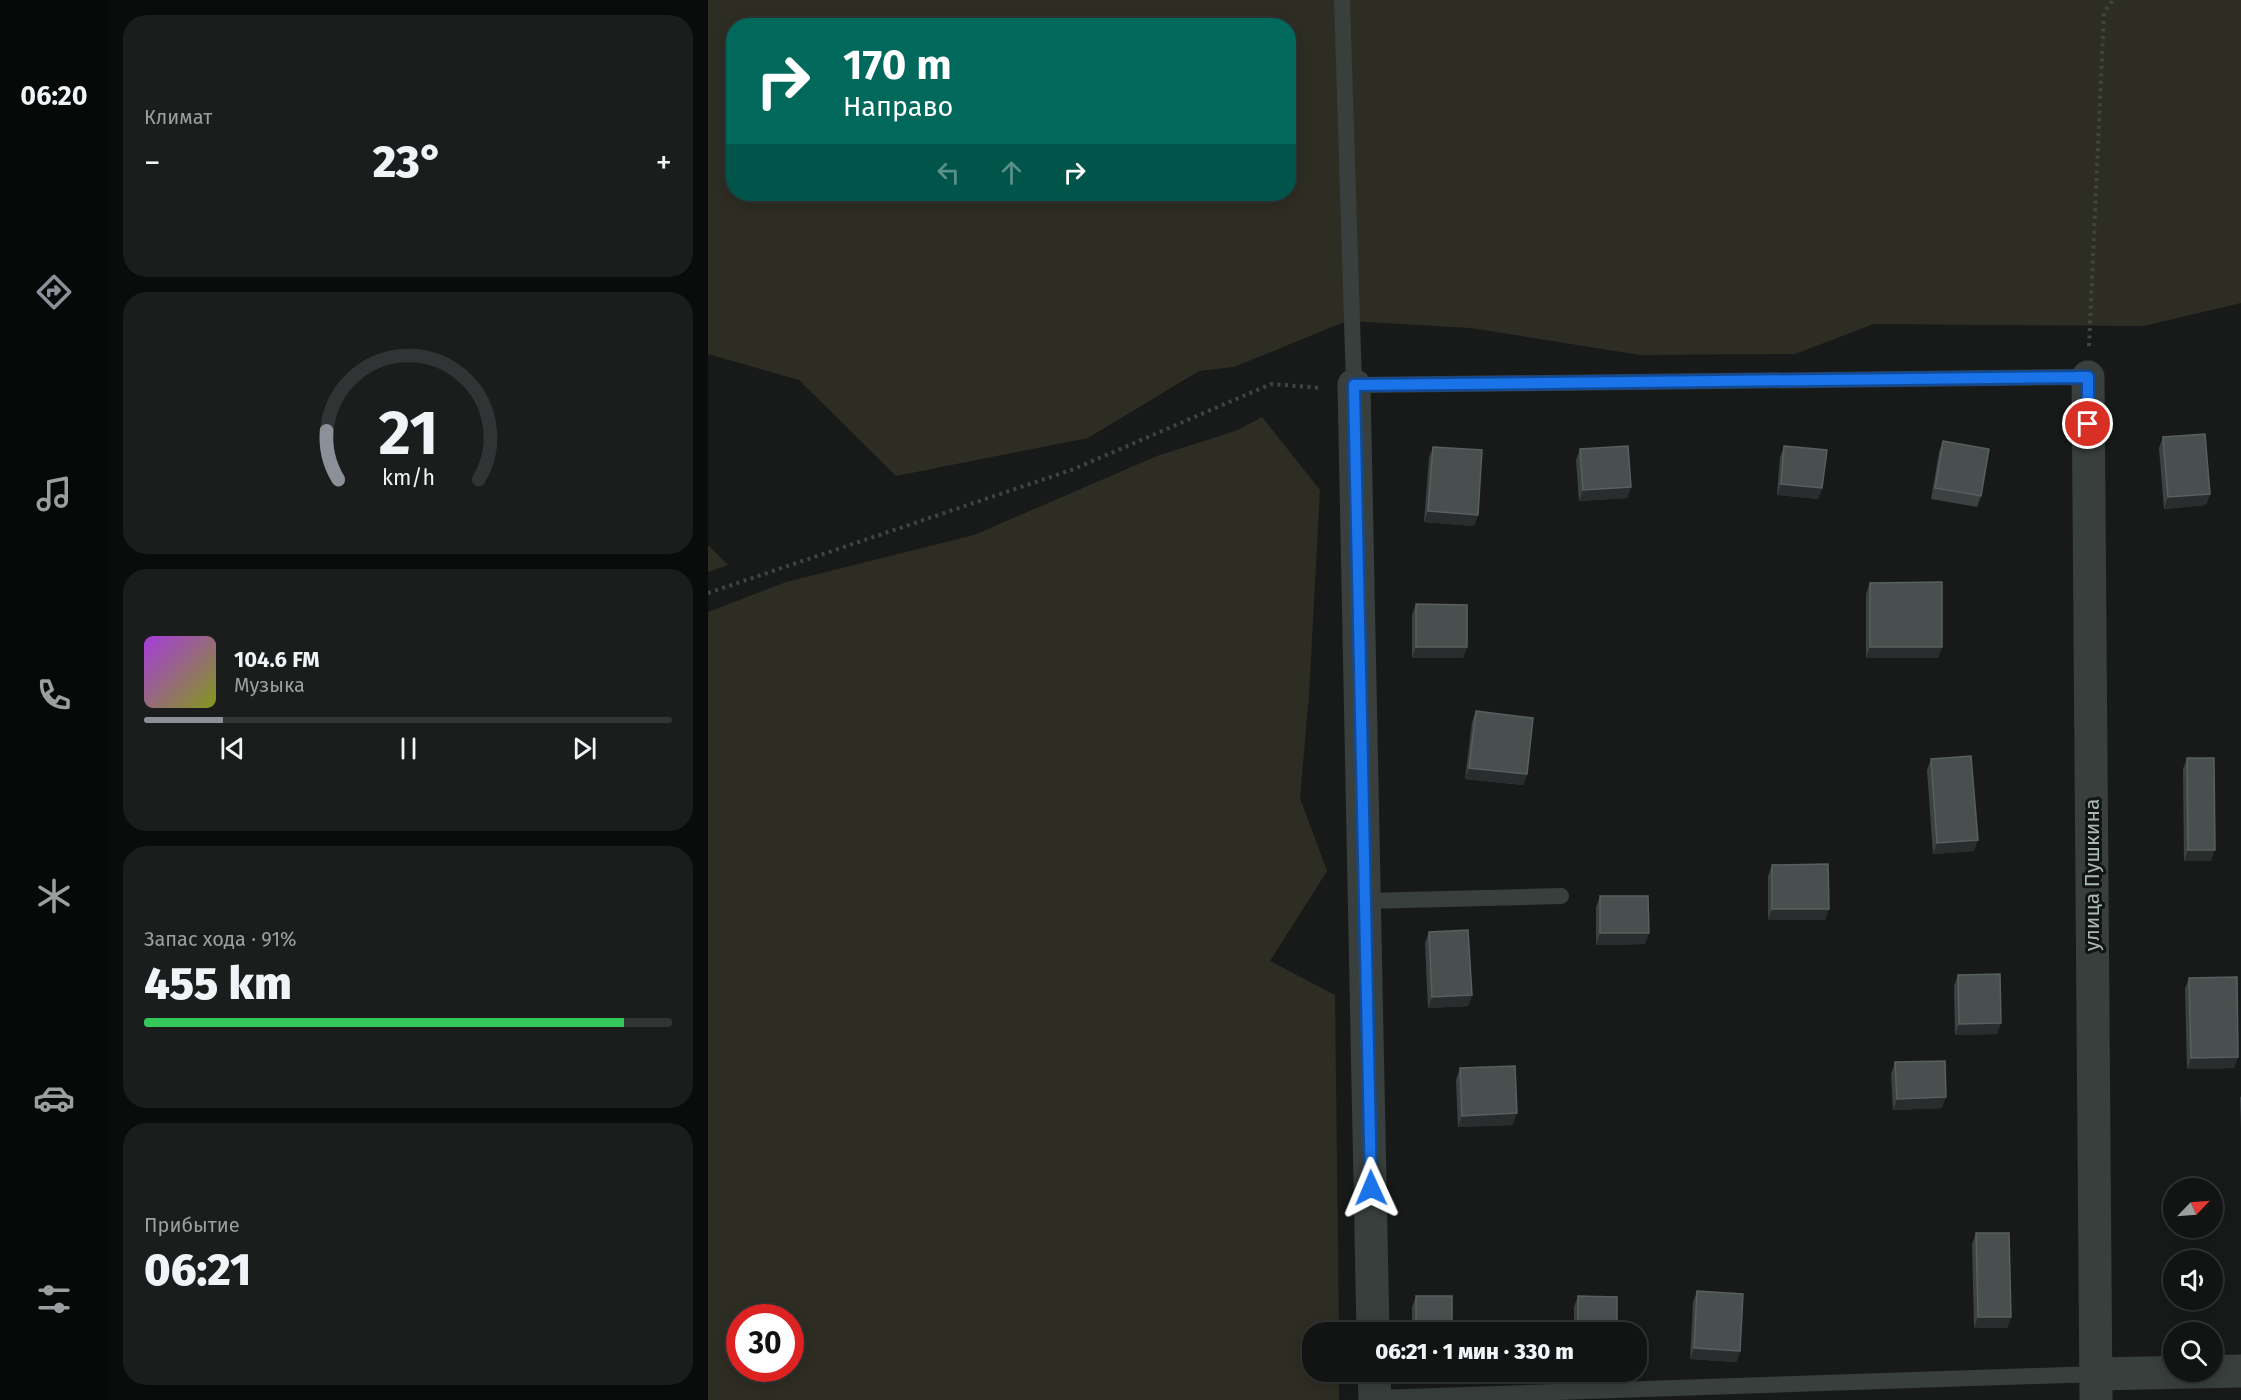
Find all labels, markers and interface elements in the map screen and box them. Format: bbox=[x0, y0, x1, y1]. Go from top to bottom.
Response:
text: 170 m bbox=[843, 40, 952, 90]
icon: right bbox=[744, 42, 822, 120]
text: 06:20 bbox=[20, 80, 88, 112]
text: Направо bbox=[843, 91, 953, 123]
text: Климат bbox=[144, 105, 212, 129]
text: 23° bbox=[373, 135, 443, 189]
text: − bbox=[144, 143, 161, 183]
text: + bbox=[656, 143, 672, 183]
icon: left bbox=[932, 156, 965, 189]
icon: ahead bbox=[995, 156, 1028, 189]
icon: right bbox=[1058, 156, 1091, 189]
icon: directions bbox=[33, 271, 75, 313]
text: 21 bbox=[378, 396, 438, 471]
pin bbox=[2062, 398, 2113, 449]
icon: arrive bbox=[2071, 407, 2104, 440]
text: km/h bbox=[381, 465, 435, 491]
icon: music bbox=[33, 473, 75, 515]
text: 104.6 FM bbox=[234, 646, 320, 673]
text: Музыка bbox=[234, 673, 305, 697]
icon: phone bbox=[33, 674, 75, 716]
icon: previous bbox=[216, 732, 249, 765]
icon: pause bbox=[392, 732, 425, 765]
icon: next bbox=[568, 732, 601, 765]
street label: улица Пушкина bbox=[2079, 799, 2105, 951]
icon: climate bbox=[33, 875, 75, 917]
text: Запас хода · 91% bbox=[144, 927, 297, 951]
text: 455 km bbox=[144, 957, 292, 1011]
icon: car bbox=[33, 1077, 75, 1119]
position arrow bbox=[1339, 1156, 1403, 1220]
north arrow bbox=[2163, 1178, 2223, 1238]
map controls bbox=[2163, 1178, 2223, 1382]
text: Прибытие bbox=[144, 1213, 240, 1237]
text: 06:21 bbox=[144, 1243, 251, 1297]
button: sound bbox=[2163, 1250, 2223, 1310]
icon: filters bbox=[33, 1278, 75, 1320]
speed limit sign: 30 bbox=[726, 1304, 804, 1382]
button: search bbox=[2163, 1322, 2223, 1382]
text: 06:21 · 1 мин · 330 m bbox=[1375, 1338, 1574, 1365]

